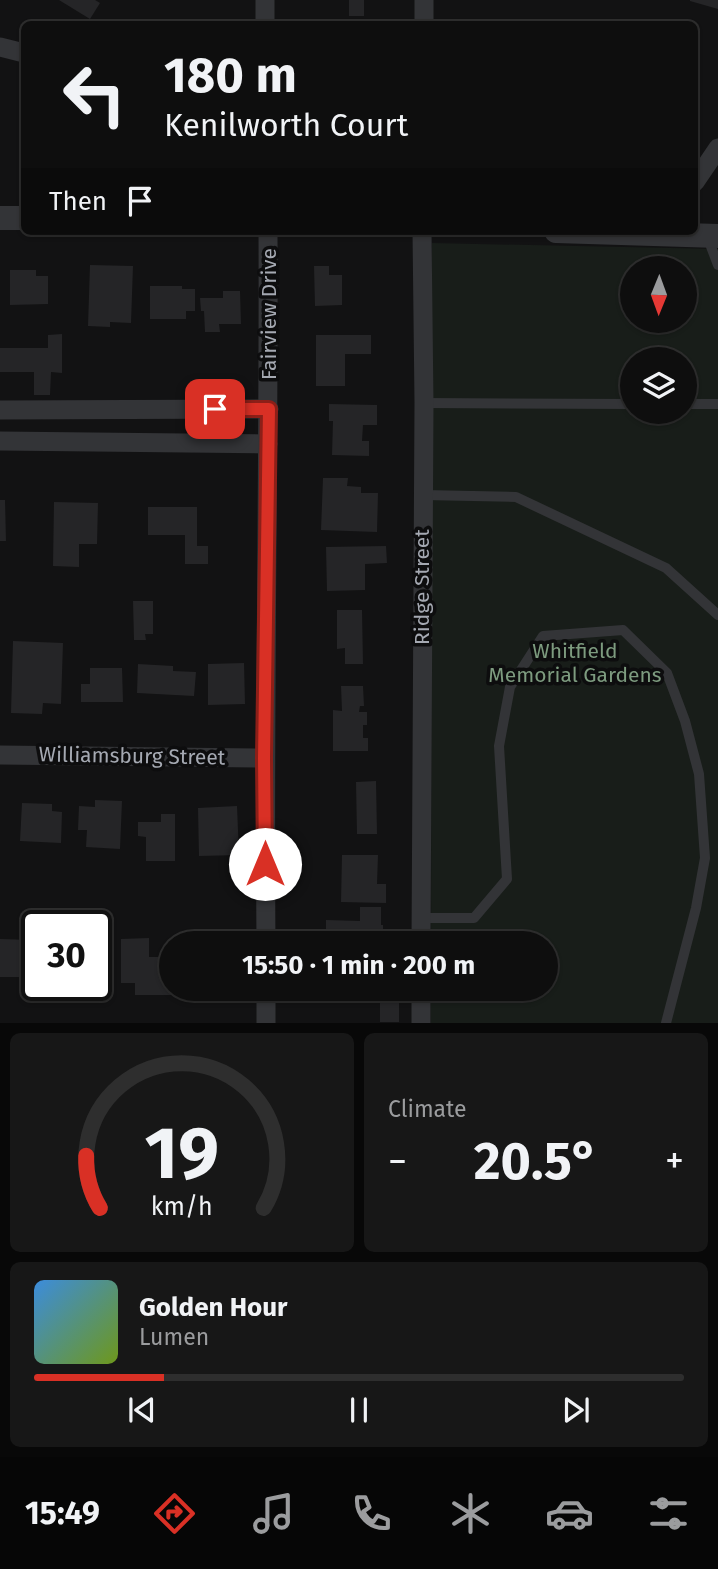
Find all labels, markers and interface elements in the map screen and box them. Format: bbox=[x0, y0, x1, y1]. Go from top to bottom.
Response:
text: 180 m bbox=[164, 46, 297, 105]
icon: left bbox=[49, 49, 140, 140]
text: Kenilworth Court bbox=[164, 106, 408, 144]
icon: arrive bbox=[121, 182, 159, 220]
text: Then bbox=[49, 186, 107, 217]
street label: Fairview Drive bbox=[256, 248, 282, 380]
north arrow bbox=[620, 256, 696, 332]
map controls bbox=[620, 256, 697, 424]
button: layers bbox=[620, 347, 697, 424]
pin bbox=[185, 379, 245, 439]
icon: arrive bbox=[196, 390, 234, 428]
street label: Ridge Street bbox=[409, 529, 435, 645]
park label: Whitfield Memorial Gardens bbox=[488, 638, 662, 688]
street label: Williamsburg Street bbox=[38, 741, 226, 771]
position arrow bbox=[228, 827, 302, 901]
speed limit sign: 30 bbox=[21, 910, 112, 1001]
text: 15:50 · 1 min · 200 m bbox=[242, 950, 475, 981]
text: Climate bbox=[388, 1095, 467, 1123]
text: 19 bbox=[145, 1111, 219, 1198]
text: 20.5° bbox=[474, 1130, 598, 1193]
text: − bbox=[388, 1138, 407, 1184]
text: + bbox=[665, 1138, 684, 1184]
text: km/h bbox=[151, 1192, 213, 1222]
text: Golden Hour bbox=[139, 1292, 287, 1323]
text: Lumen bbox=[139, 1323, 209, 1351]
icon: previous bbox=[123, 1391, 161, 1429]
icon: pause bbox=[340, 1391, 378, 1429]
icon: next bbox=[557, 1391, 595, 1429]
icon: directions bbox=[150, 1489, 199, 1538]
icon: music bbox=[249, 1489, 298, 1538]
icon: phone bbox=[347, 1489, 396, 1538]
icon: climate bbox=[446, 1489, 495, 1538]
icon: car bbox=[545, 1489, 594, 1538]
icon: filters bbox=[644, 1489, 693, 1538]
text: 15:49 bbox=[25, 1494, 100, 1532]

